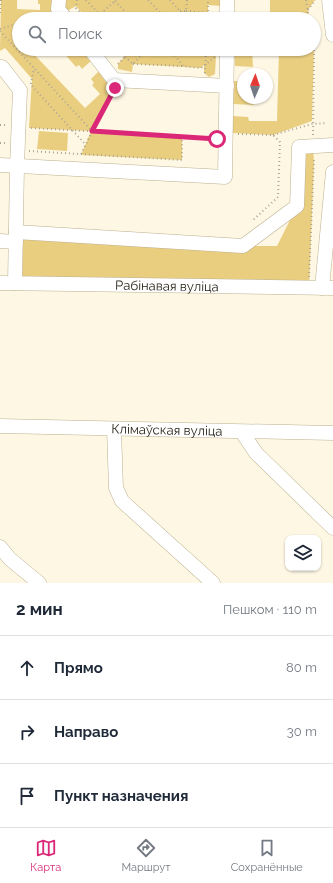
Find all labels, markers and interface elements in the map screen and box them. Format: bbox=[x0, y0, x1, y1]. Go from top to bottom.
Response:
search box bbox=[12, 12, 321, 56]
icon: search bbox=[26, 23, 48, 45]
text: Поиск bbox=[58, 25, 103, 43]
north arrow bbox=[237, 68, 273, 104]
route end bbox=[106, 79, 124, 97]
route start bbox=[208, 130, 226, 148]
street label: Рабінавая вуліца bbox=[115, 278, 219, 294]
street label: Клімаўская вуліца bbox=[111, 421, 223, 439]
map controls bbox=[285, 535, 321, 571]
button: layers bbox=[285, 535, 321, 571]
text: 2 мин bbox=[16, 599, 63, 619]
text: Пешком · 110 m bbox=[223, 602, 317, 617]
icon: ahead bbox=[16, 657, 38, 679]
text: Прямо bbox=[54, 659, 103, 677]
text: 80 m bbox=[286, 660, 317, 675]
icon: right bbox=[16, 721, 38, 743]
text: Направо bbox=[54, 723, 118, 741]
text: 30 m bbox=[287, 724, 317, 739]
icon: arrive bbox=[16, 785, 38, 807]
text: Пункт назначения bbox=[54, 787, 188, 805]
tab: Карта bbox=[30, 837, 61, 874]
tab: Маршрут bbox=[121, 837, 170, 874]
tab: Сохранённые bbox=[231, 837, 303, 874]

